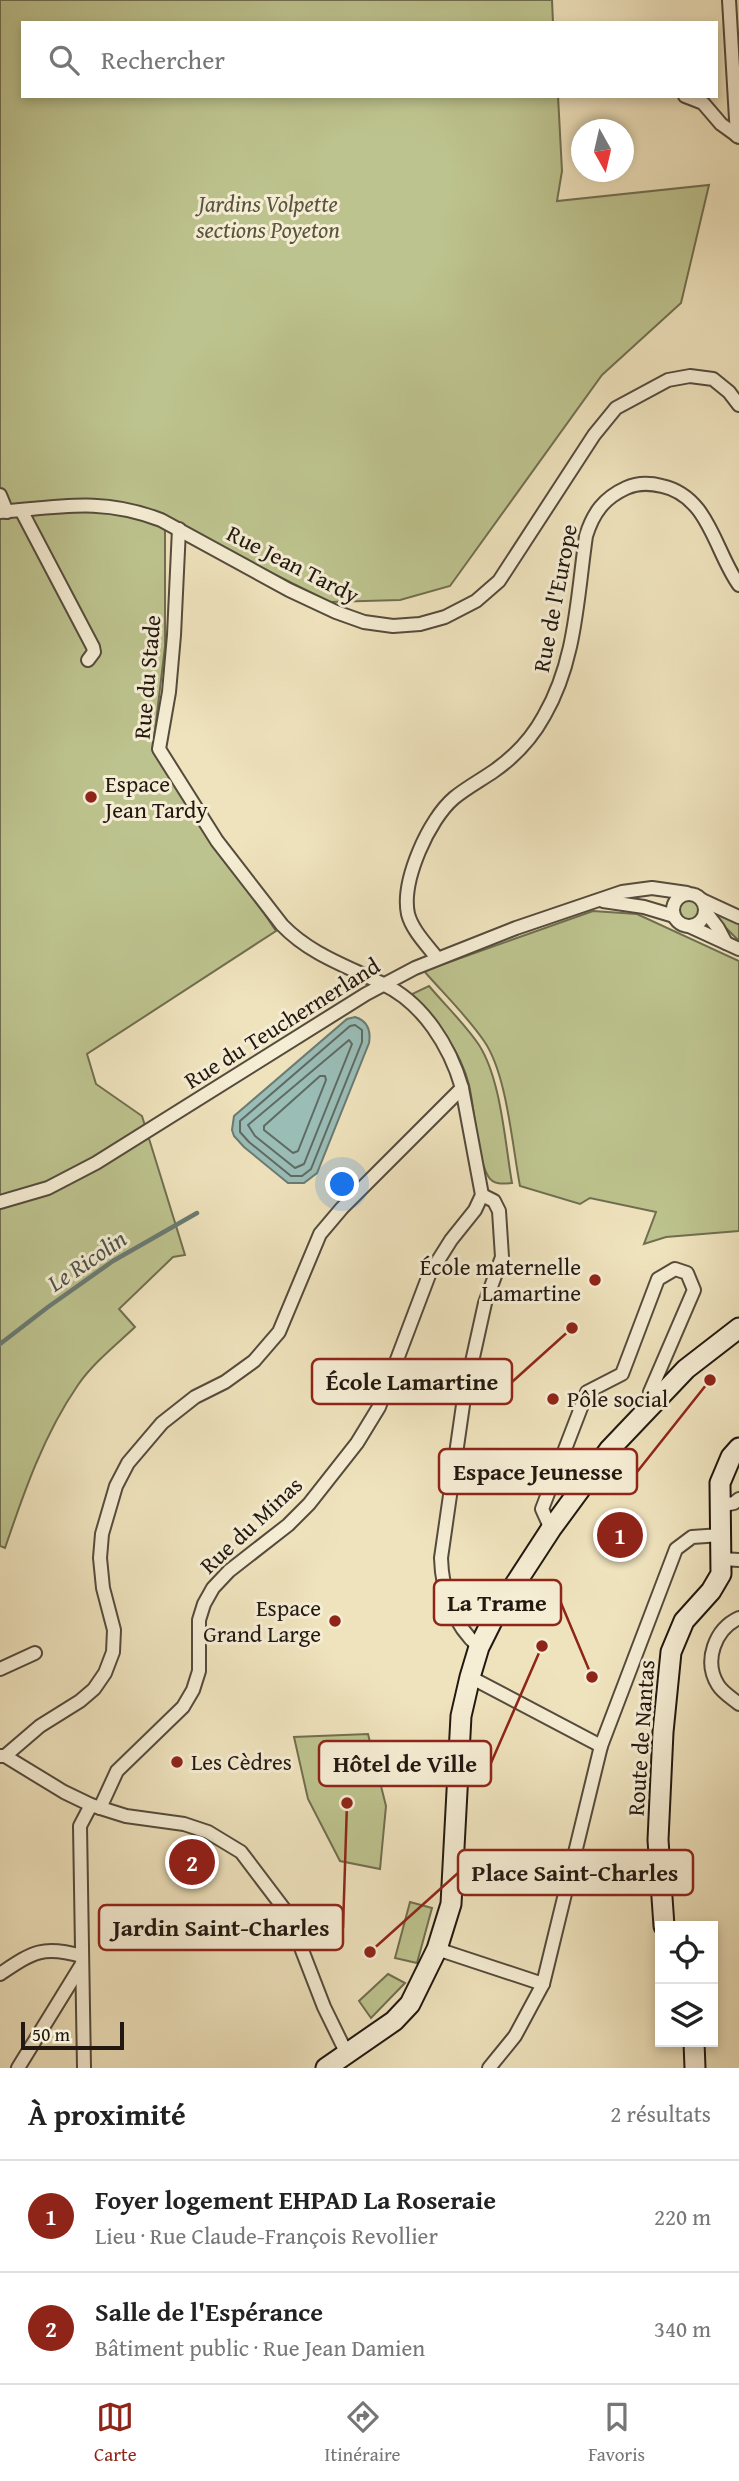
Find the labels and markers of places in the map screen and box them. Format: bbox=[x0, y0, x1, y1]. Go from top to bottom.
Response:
place label: Espace Jean Tardy bbox=[102, 767, 208, 826]
marker: Espace Jean Tardy bbox=[83, 789, 99, 805]
place label: École maternelle Lamartine bbox=[420, 1250, 581, 1309]
marker: École maternelle Lamartine bbox=[587, 1272, 603, 1288]
callout: École Lamartine bbox=[312, 1359, 512, 1404]
place label: Pôle social bbox=[567, 1382, 668, 1415]
marker: Pôle social bbox=[545, 1391, 561, 1407]
callout: Espace Jeunesse bbox=[439, 1449, 637, 1494]
pin: 1 bbox=[597, 1509, 643, 1561]
callout: La Trame bbox=[434, 1580, 561, 1625]
place label: Espace Grand Large bbox=[203, 1591, 321, 1650]
marker: Espace Grand Large bbox=[327, 1613, 343, 1629]
callout: Hôtel de Ville bbox=[319, 1741, 491, 1786]
place label: Les Cèdres bbox=[191, 1745, 292, 1778]
marker: Les Cèdres bbox=[169, 1754, 185, 1770]
pin: 2 bbox=[169, 1836, 215, 1888]
callout: Place Saint-Charles bbox=[458, 1850, 693, 1895]
callout: Jardin Saint-Charles bbox=[99, 1905, 343, 1950]

